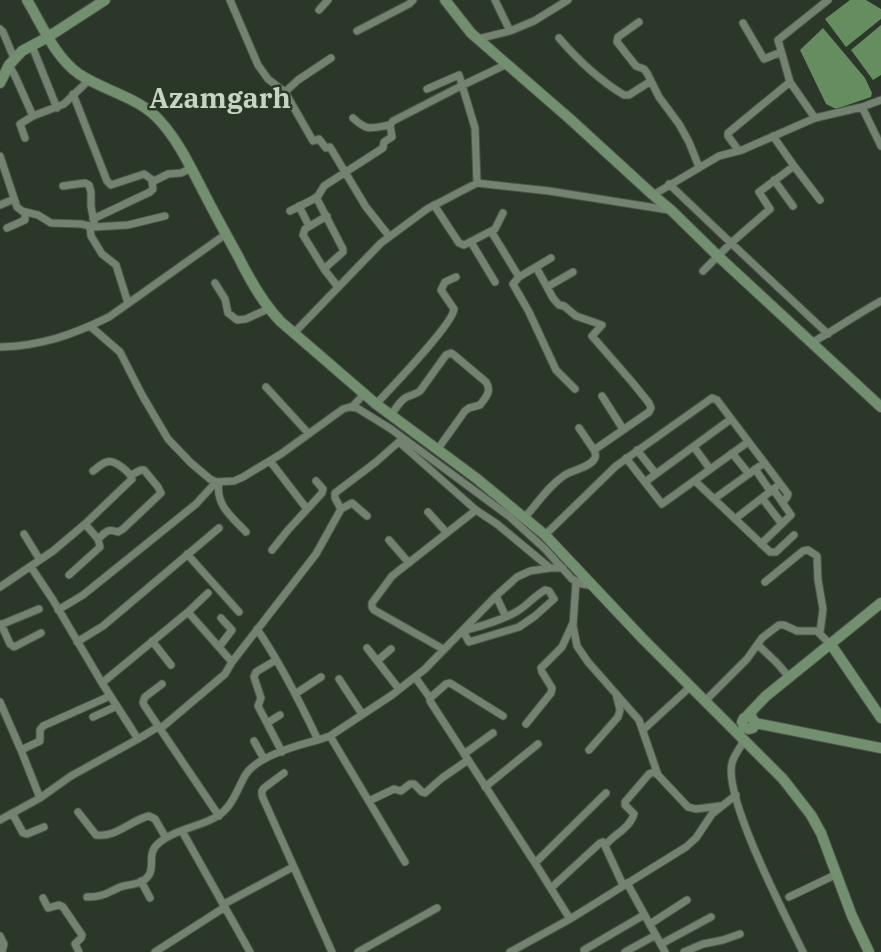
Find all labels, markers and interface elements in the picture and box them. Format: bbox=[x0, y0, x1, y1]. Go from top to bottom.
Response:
district label: Azamgarh bbox=[149, 79, 291, 116]

